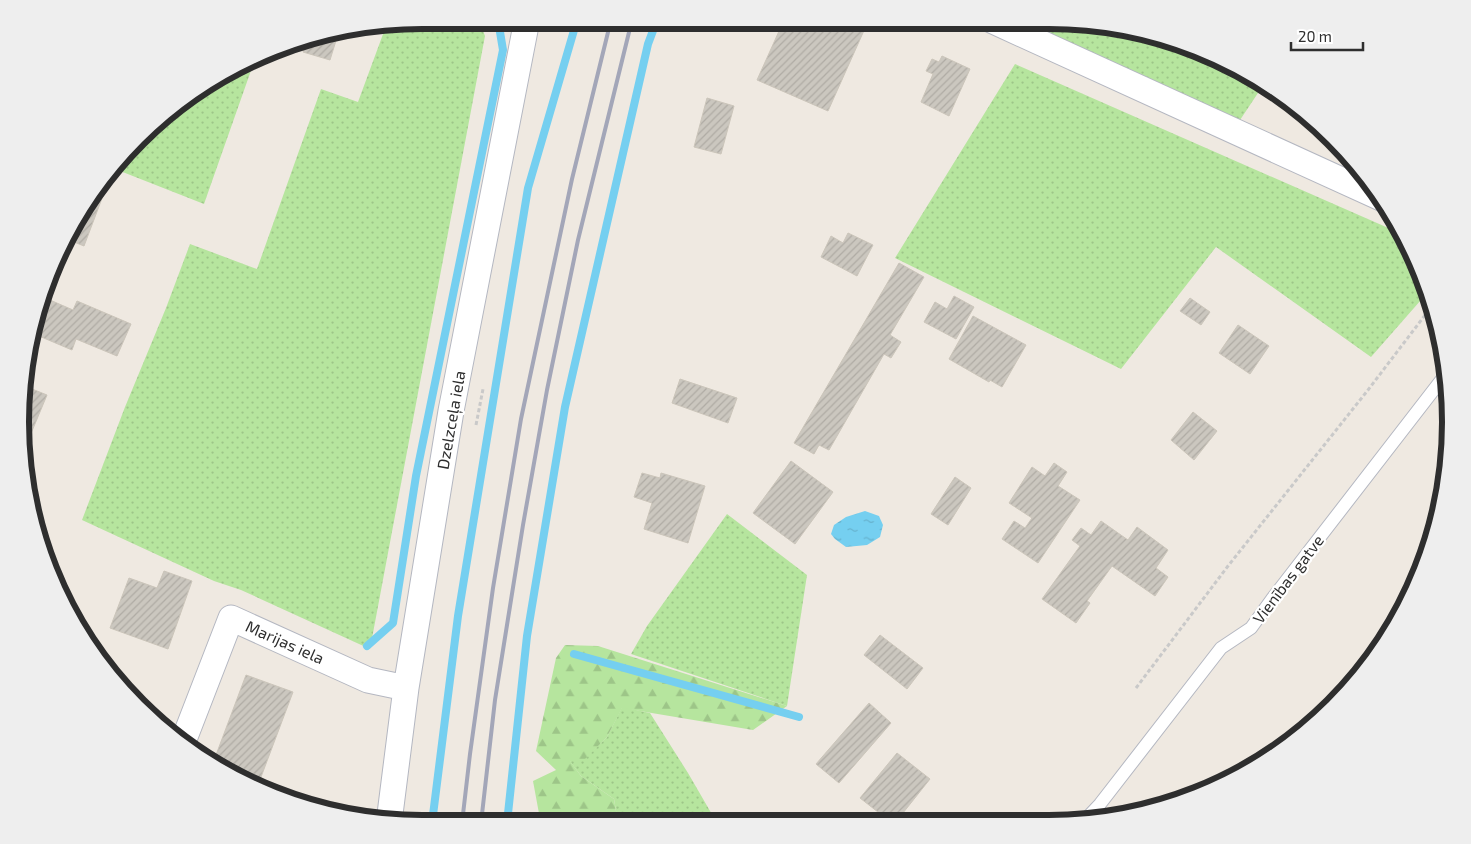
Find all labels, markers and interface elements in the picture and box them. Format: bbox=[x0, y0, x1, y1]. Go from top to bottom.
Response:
scale bar bbox=[1291, 20, 1364, 52]
text: 20 m bbox=[1298, 27, 1332, 45]
street label: Dzelzceļa iela bbox=[432, 369, 470, 471]
street label: Vienības gatve bbox=[1248, 531, 1327, 627]
street label: Marijas iela bbox=[243, 616, 327, 668]

